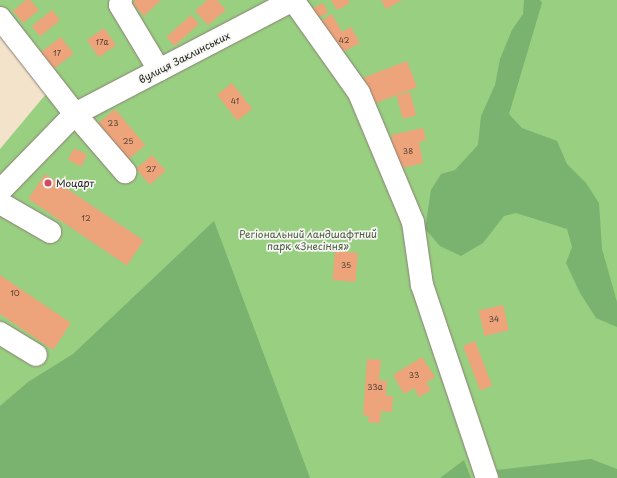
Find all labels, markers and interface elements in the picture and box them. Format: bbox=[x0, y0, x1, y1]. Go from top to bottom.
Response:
street label: вулиця Заклинських bbox=[137, 29, 231, 85]
house number: 42 bbox=[339, 36, 349, 46]
house number: 17а bbox=[96, 38, 108, 48]
house number: 17 bbox=[53, 49, 61, 59]
house number: 41 bbox=[231, 97, 239, 107]
house number: 23 bbox=[108, 119, 118, 129]
house number: 25 bbox=[123, 137, 133, 147]
house number: 38 bbox=[403, 147, 413, 157]
house number: 27 bbox=[146, 165, 156, 175]
place label: Моцарт bbox=[56, 177, 94, 189]
marker: Моцарт bbox=[43, 178, 53, 188]
house number: 12 bbox=[81, 214, 91, 224]
park label: Регіональний ландшафтний парк «Знесіння» bbox=[239, 227, 377, 250]
house number: 35 bbox=[341, 261, 351, 271]
house number: 10 bbox=[10, 289, 20, 299]
house number: 34 bbox=[489, 315, 499, 325]
house number: 33 bbox=[409, 371, 419, 381]
house number: 33а bbox=[367, 383, 383, 393]

